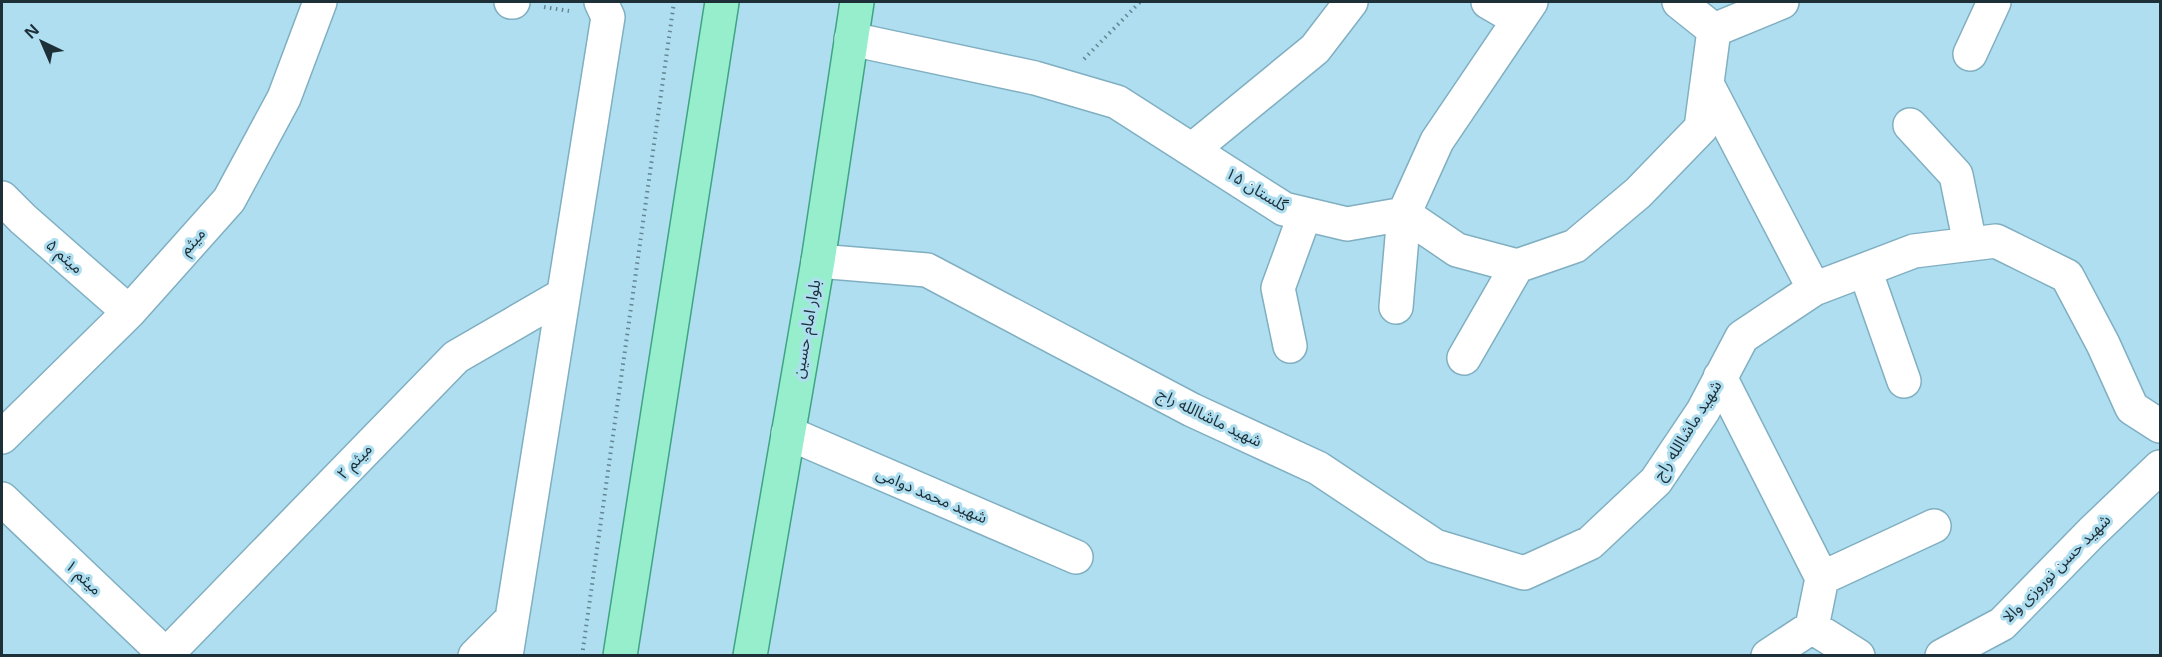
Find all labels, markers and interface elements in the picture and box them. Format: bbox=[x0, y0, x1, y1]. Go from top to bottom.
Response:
north arrow bbox=[12, 12, 72, 72]
text: N bbox=[19, 19, 44, 44]
street label: گلستان ۱۵ bbox=[1222, 162, 1293, 216]
street label: میثم bbox=[174, 223, 211, 261]
street label: میثم ۵ bbox=[40, 234, 88, 280]
street label: بلوار امام حسین bbox=[786, 278, 827, 380]
street label: شهید ماشاالله راج bbox=[1648, 376, 1728, 485]
street label: شهید ماشاالله راج bbox=[1153, 382, 1266, 454]
street label: میثم ۲ bbox=[331, 438, 378, 485]
street label: شهید محمد دوامی bbox=[873, 462, 991, 528]
street label: شهید حسن نوروزی والا bbox=[1997, 509, 2115, 627]
street label: میثم ۱ bbox=[60, 554, 107, 601]

